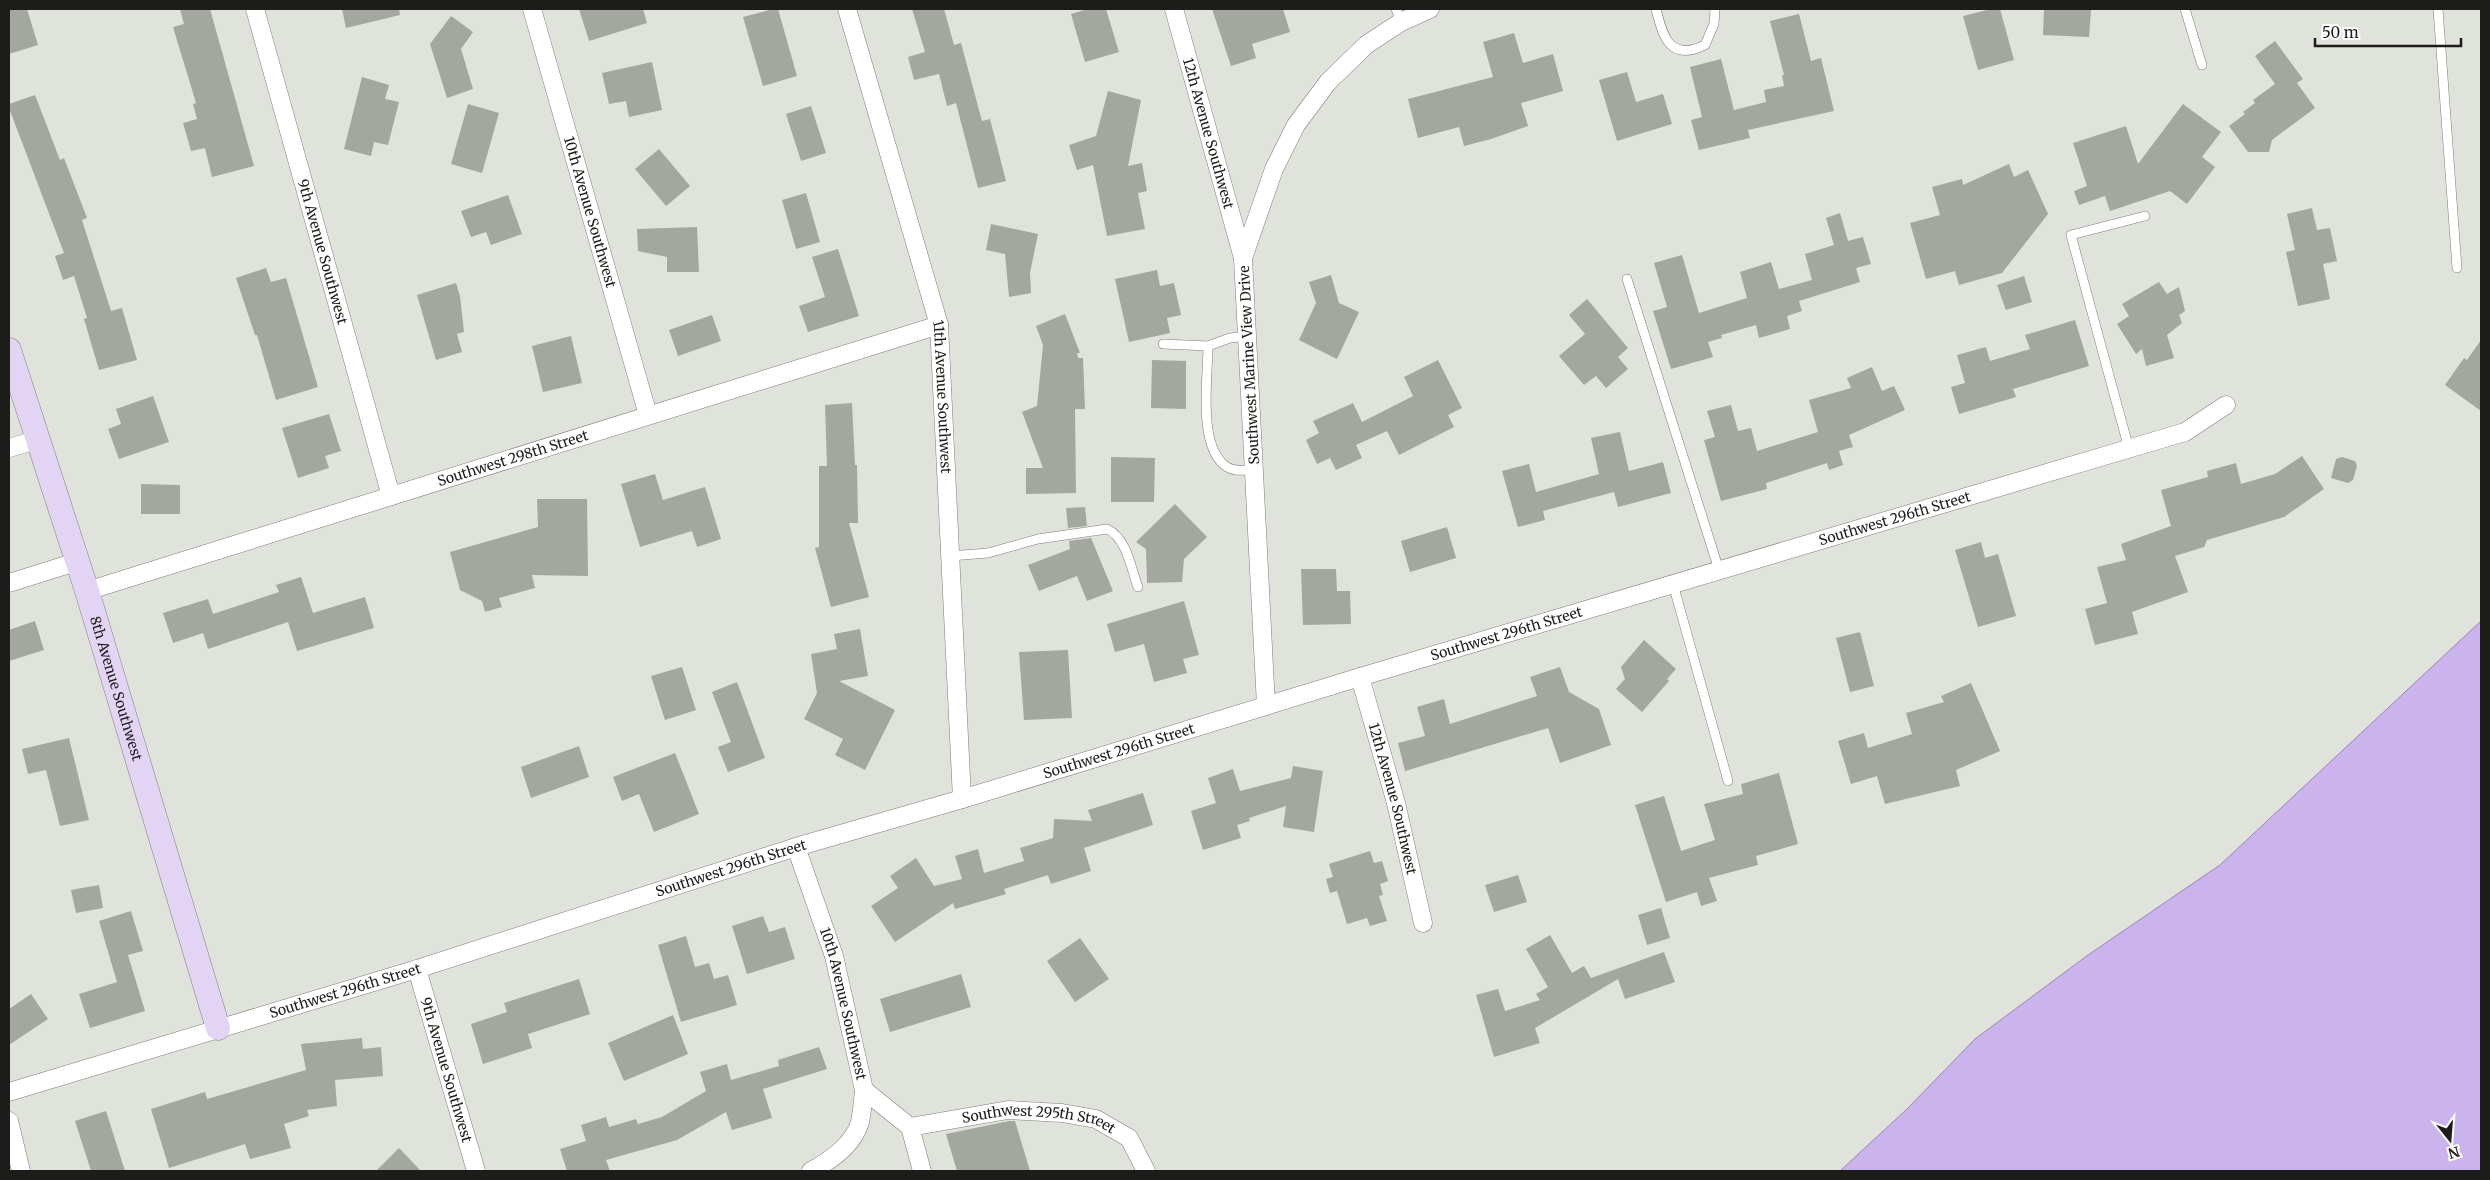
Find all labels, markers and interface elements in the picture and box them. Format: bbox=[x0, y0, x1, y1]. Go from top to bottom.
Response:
scale bar bbox=[2315, 15, 2461, 47]
text: 50 m bbox=[2322, 23, 2359, 42]
street label: 12th Avenue Southwest bbox=[1179, 56, 1238, 211]
street label: 10th Avenue Southwest bbox=[560, 134, 620, 290]
street label: 9th Avenue Southwest bbox=[294, 177, 352, 327]
street label: Southwest Marine View Drive bbox=[1235, 265, 1263, 465]
street label: 11th Avenue Southwest bbox=[929, 318, 955, 474]
street label: Southwest 298th Street bbox=[435, 426, 591, 490]
street label: Southwest 296th Street bbox=[1817, 487, 1973, 549]
street label: Southwest 296th Street bbox=[1428, 602, 1585, 665]
street label: 8th Avenue Southwest bbox=[86, 614, 147, 763]
street label: Southwest 296th Street bbox=[1041, 719, 1197, 783]
street label: 12th Avenue Southwest bbox=[1365, 721, 1421, 877]
street label: Southwest 296th Street bbox=[653, 835, 809, 901]
street label: 10th Avenue Southwest bbox=[816, 925, 871, 1082]
street label: Southwest 296th Street bbox=[267, 959, 424, 1022]
street label: 9th Avenue Southwest bbox=[417, 995, 476, 1145]
street label: Southwest 295th Street bbox=[960, 1100, 1119, 1138]
north arrow bbox=[2425, 1115, 2475, 1165]
text: N bbox=[2446, 1142, 2462, 1163]

